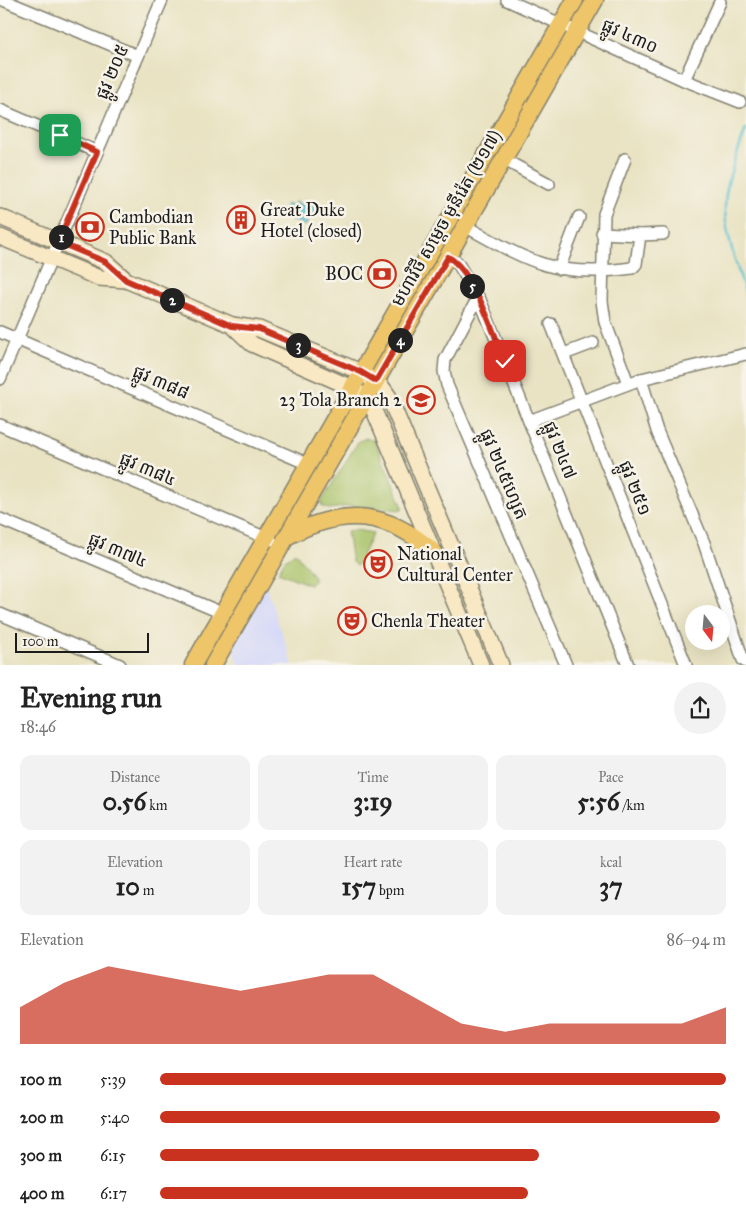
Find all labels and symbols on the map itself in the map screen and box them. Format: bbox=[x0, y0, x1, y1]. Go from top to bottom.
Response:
street label: ផ្លូវ ៤៣០ bbox=[596, 14, 662, 63]
street label: ផ្លូវ ២០៥ bbox=[91, 41, 138, 105]
pin bbox=[39, 114, 81, 156]
street label: មហាវិថី សម្តេច មុនីរ៉េត (២១៧) bbox=[386, 125, 507, 311]
place label: Great Duke Hotel (closed) bbox=[260, 199, 362, 243]
building icon: Great Duke Hotel (closed) bbox=[226, 205, 256, 235]
place label: Cambodian Public Bank bbox=[109, 206, 197, 249]
bank icon: Cambodian Public Bank bbox=[75, 212, 105, 242]
pin: 1 bbox=[48, 224, 74, 250]
bank icon: BOC bbox=[367, 259, 397, 289]
place label: BOC bbox=[325, 263, 363, 285]
pin: 5 bbox=[460, 274, 484, 298]
pin: 2 bbox=[160, 288, 184, 312]
pin: 4 bbox=[388, 328, 412, 352]
pin: 3 bbox=[286, 332, 310, 358]
pin bbox=[484, 340, 526, 382]
street label: ផ្លូវ ៣៨៨ bbox=[127, 360, 193, 409]
school or university icon: 23 Tola Branch 2 bbox=[406, 385, 436, 415]
place label: 23 Tola Branch 2 bbox=[279, 389, 402, 411]
street label: ផ្លូវ ២៤៧ bbox=[534, 418, 581, 484]
street label: ផ្លូវ ២៤៥ហ្សេត bbox=[470, 425, 533, 525]
street label: ផ្លូវ ៣៨៤ bbox=[114, 447, 180, 496]
street label: ផ្លូវ ២៥១ bbox=[609, 457, 656, 521]
street label: ផ្លូវ ៣៧៤ bbox=[83, 528, 151, 577]
place label: National Cultural Center bbox=[397, 543, 513, 586]
theatre icon: National Cultural Center bbox=[363, 549, 393, 579]
north arrow bbox=[685, 605, 730, 650]
theatre icon: Chenla Theater bbox=[337, 606, 367, 636]
place label: Chenla Theater bbox=[371, 610, 485, 632]
scale bar bbox=[15, 630, 149, 653]

